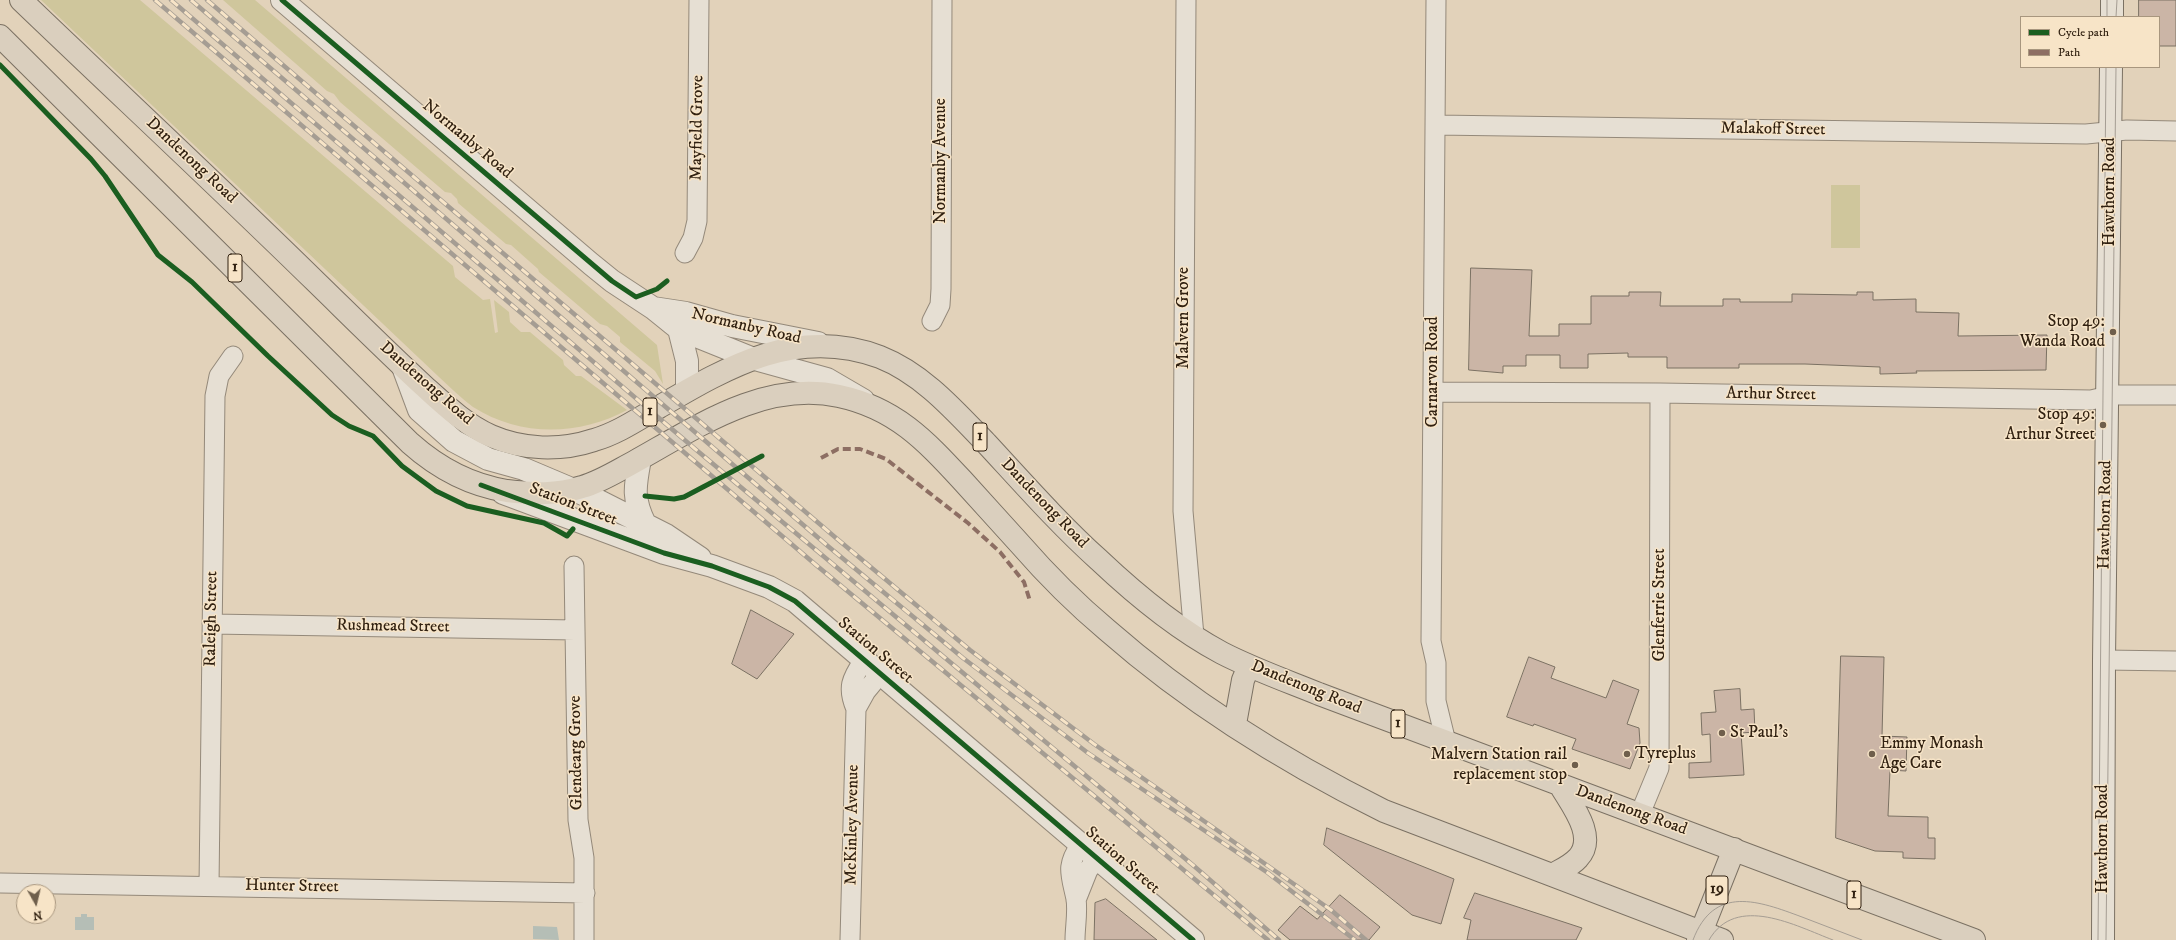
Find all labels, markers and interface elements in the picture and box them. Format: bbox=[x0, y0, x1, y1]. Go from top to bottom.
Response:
legend bbox=[2020, 16, 2160, 68]
text: Cycle path bbox=[2058, 25, 2109, 40]
text: Path bbox=[2058, 45, 2080, 60]
street label: Mayfield Grove bbox=[687, 75, 709, 181]
street label: Normanby Road bbox=[418, 96, 516, 184]
street label: Normanby Avenue bbox=[931, 98, 951, 224]
street label: Dandenong Road bbox=[141, 114, 241, 208]
street label: Malakoff Street bbox=[1720, 119, 1826, 141]
street label: Hawthorn Road bbox=[2100, 138, 2120, 246]
road number: 1 bbox=[228, 254, 242, 282]
street label: Malvern Grove bbox=[1174, 267, 1194, 369]
street label: Normanby Road bbox=[689, 304, 803, 350]
place label: Stop 49: Wanda Road bbox=[2020, 312, 2105, 352]
street label: Carnarvon Road bbox=[1423, 317, 1443, 427]
marker: Stop 49: Wanda Road bbox=[2108, 327, 2118, 337]
street label: Dandenong Road bbox=[375, 338, 477, 430]
street label: Arthur Street bbox=[1726, 384, 1816, 406]
road number: 1 bbox=[643, 398, 657, 426]
place label: Stop 49: Arthur Street bbox=[2005, 405, 2095, 445]
marker: Stop 49: Arthur Street bbox=[2098, 420, 2108, 430]
road number: 1 bbox=[973, 423, 987, 451]
street label: Dandenong Road bbox=[996, 455, 1092, 553]
street label: Hawthorn Road bbox=[2095, 460, 2117, 570]
street label: Station Street bbox=[526, 479, 620, 531]
street label: Glenferrie Street bbox=[1650, 548, 1670, 662]
street label: Raleigh Street bbox=[201, 571, 223, 667]
street label: Station Street bbox=[833, 613, 917, 689]
street label: Rushmead Street bbox=[336, 616, 450, 638]
street label: Dandenong Road bbox=[1248, 657, 1364, 719]
street label: Glendearg Grove bbox=[566, 695, 588, 811]
road number: 1 bbox=[1391, 710, 1405, 738]
place label: St Paul's bbox=[1730, 723, 1788, 743]
marker: St Paul's bbox=[1717, 728, 1727, 738]
place label: Emmy Monash Age Care bbox=[1880, 734, 1983, 774]
place label: Tyreplus bbox=[1635, 744, 1696, 764]
place label: Malvern Station rail replacement stop bbox=[1431, 745, 1567, 785]
marker: Tyreplus bbox=[1622, 749, 1632, 759]
marker: Emmy Monash Age Care bbox=[1867, 749, 1877, 759]
marker: Malvern Station rail replacement stop bbox=[1570, 760, 1580, 770]
street label: McKinley Avenue bbox=[842, 765, 864, 885]
street label: Dandenong Road bbox=[1572, 781, 1690, 841]
street label: Hawthorn Road bbox=[2093, 785, 2113, 893]
street label: Station Street bbox=[1080, 823, 1164, 899]
street label: Hunter Street bbox=[245, 876, 339, 898]
road number: 19 bbox=[1706, 876, 1728, 904]
road number: 1 bbox=[1847, 881, 1861, 909]
north arrow bbox=[16, 884, 56, 924]
text: N bbox=[32, 907, 43, 922]

